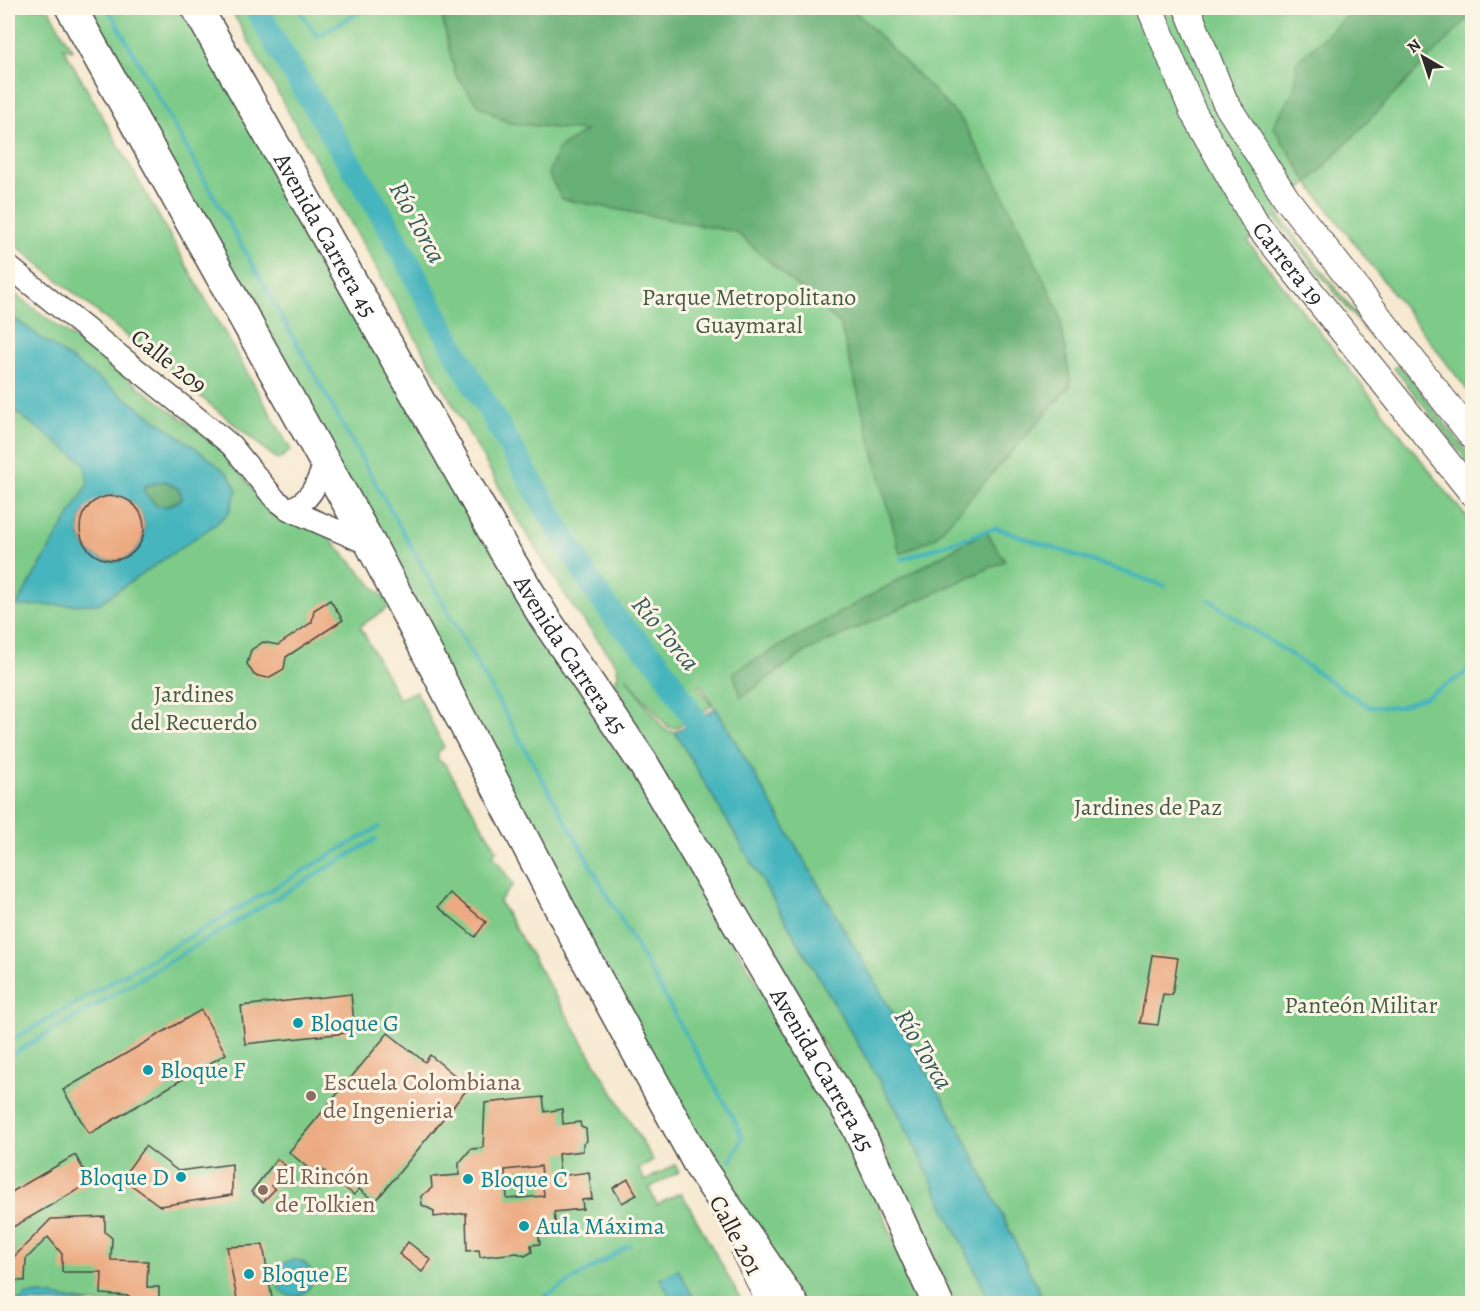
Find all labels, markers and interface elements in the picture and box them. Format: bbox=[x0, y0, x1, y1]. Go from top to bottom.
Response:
north arrow bbox=[1393, 27, 1453, 87]
text: N bbox=[1403, 34, 1426, 58]
street label: Avenida Carrera 45 bbox=[266, 146, 385, 323]
water label: Río Torca bbox=[381, 175, 454, 269]
street label: Carrera 19 bbox=[1245, 215, 1332, 312]
park label: Parque Metropolitano Guaymaral bbox=[642, 281, 856, 341]
street label: Calle 209 bbox=[124, 321, 214, 401]
street label: Avenida Carrera 45 bbox=[506, 568, 635, 741]
water label: Río Torca bbox=[624, 588, 708, 679]
park label: Jardines del Recuerdo bbox=[131, 678, 257, 738]
park label: Jardines de Paz bbox=[1074, 791, 1222, 823]
street label: Avenida Carrera 45 bbox=[762, 981, 882, 1157]
park label: Panteón Militar bbox=[1284, 989, 1438, 1021]
water label: Río Torca bbox=[886, 1002, 961, 1096]
place label: Bloque G bbox=[310, 1007, 399, 1039]
marker: Bloque G bbox=[291, 1016, 305, 1030]
place label: Bloque F bbox=[160, 1054, 245, 1086]
marker: Bloque F bbox=[141, 1063, 155, 1077]
place label: Escuela Colombiana de Ingenieria bbox=[323, 1066, 522, 1126]
marker: Escuela Colombiana de Ingenieria bbox=[304, 1089, 318, 1103]
place label: El Rincón de Tolkien bbox=[275, 1160, 375, 1220]
place label: Bloque D bbox=[79, 1161, 169, 1193]
place label: Bloque C bbox=[480, 1163, 568, 1195]
marker: Bloque D bbox=[174, 1170, 188, 1184]
marker: Bloque C bbox=[461, 1172, 475, 1186]
marker: El Rincón de Tolkien bbox=[256, 1183, 270, 1197]
street label: Calle 201 bbox=[702, 1190, 770, 1280]
place label: Aula Máxima bbox=[535, 1210, 666, 1242]
marker: Aula Máxima bbox=[517, 1219, 531, 1233]
place label: Bloque E bbox=[261, 1258, 348, 1290]
marker: Bloque E bbox=[242, 1267, 256, 1281]

